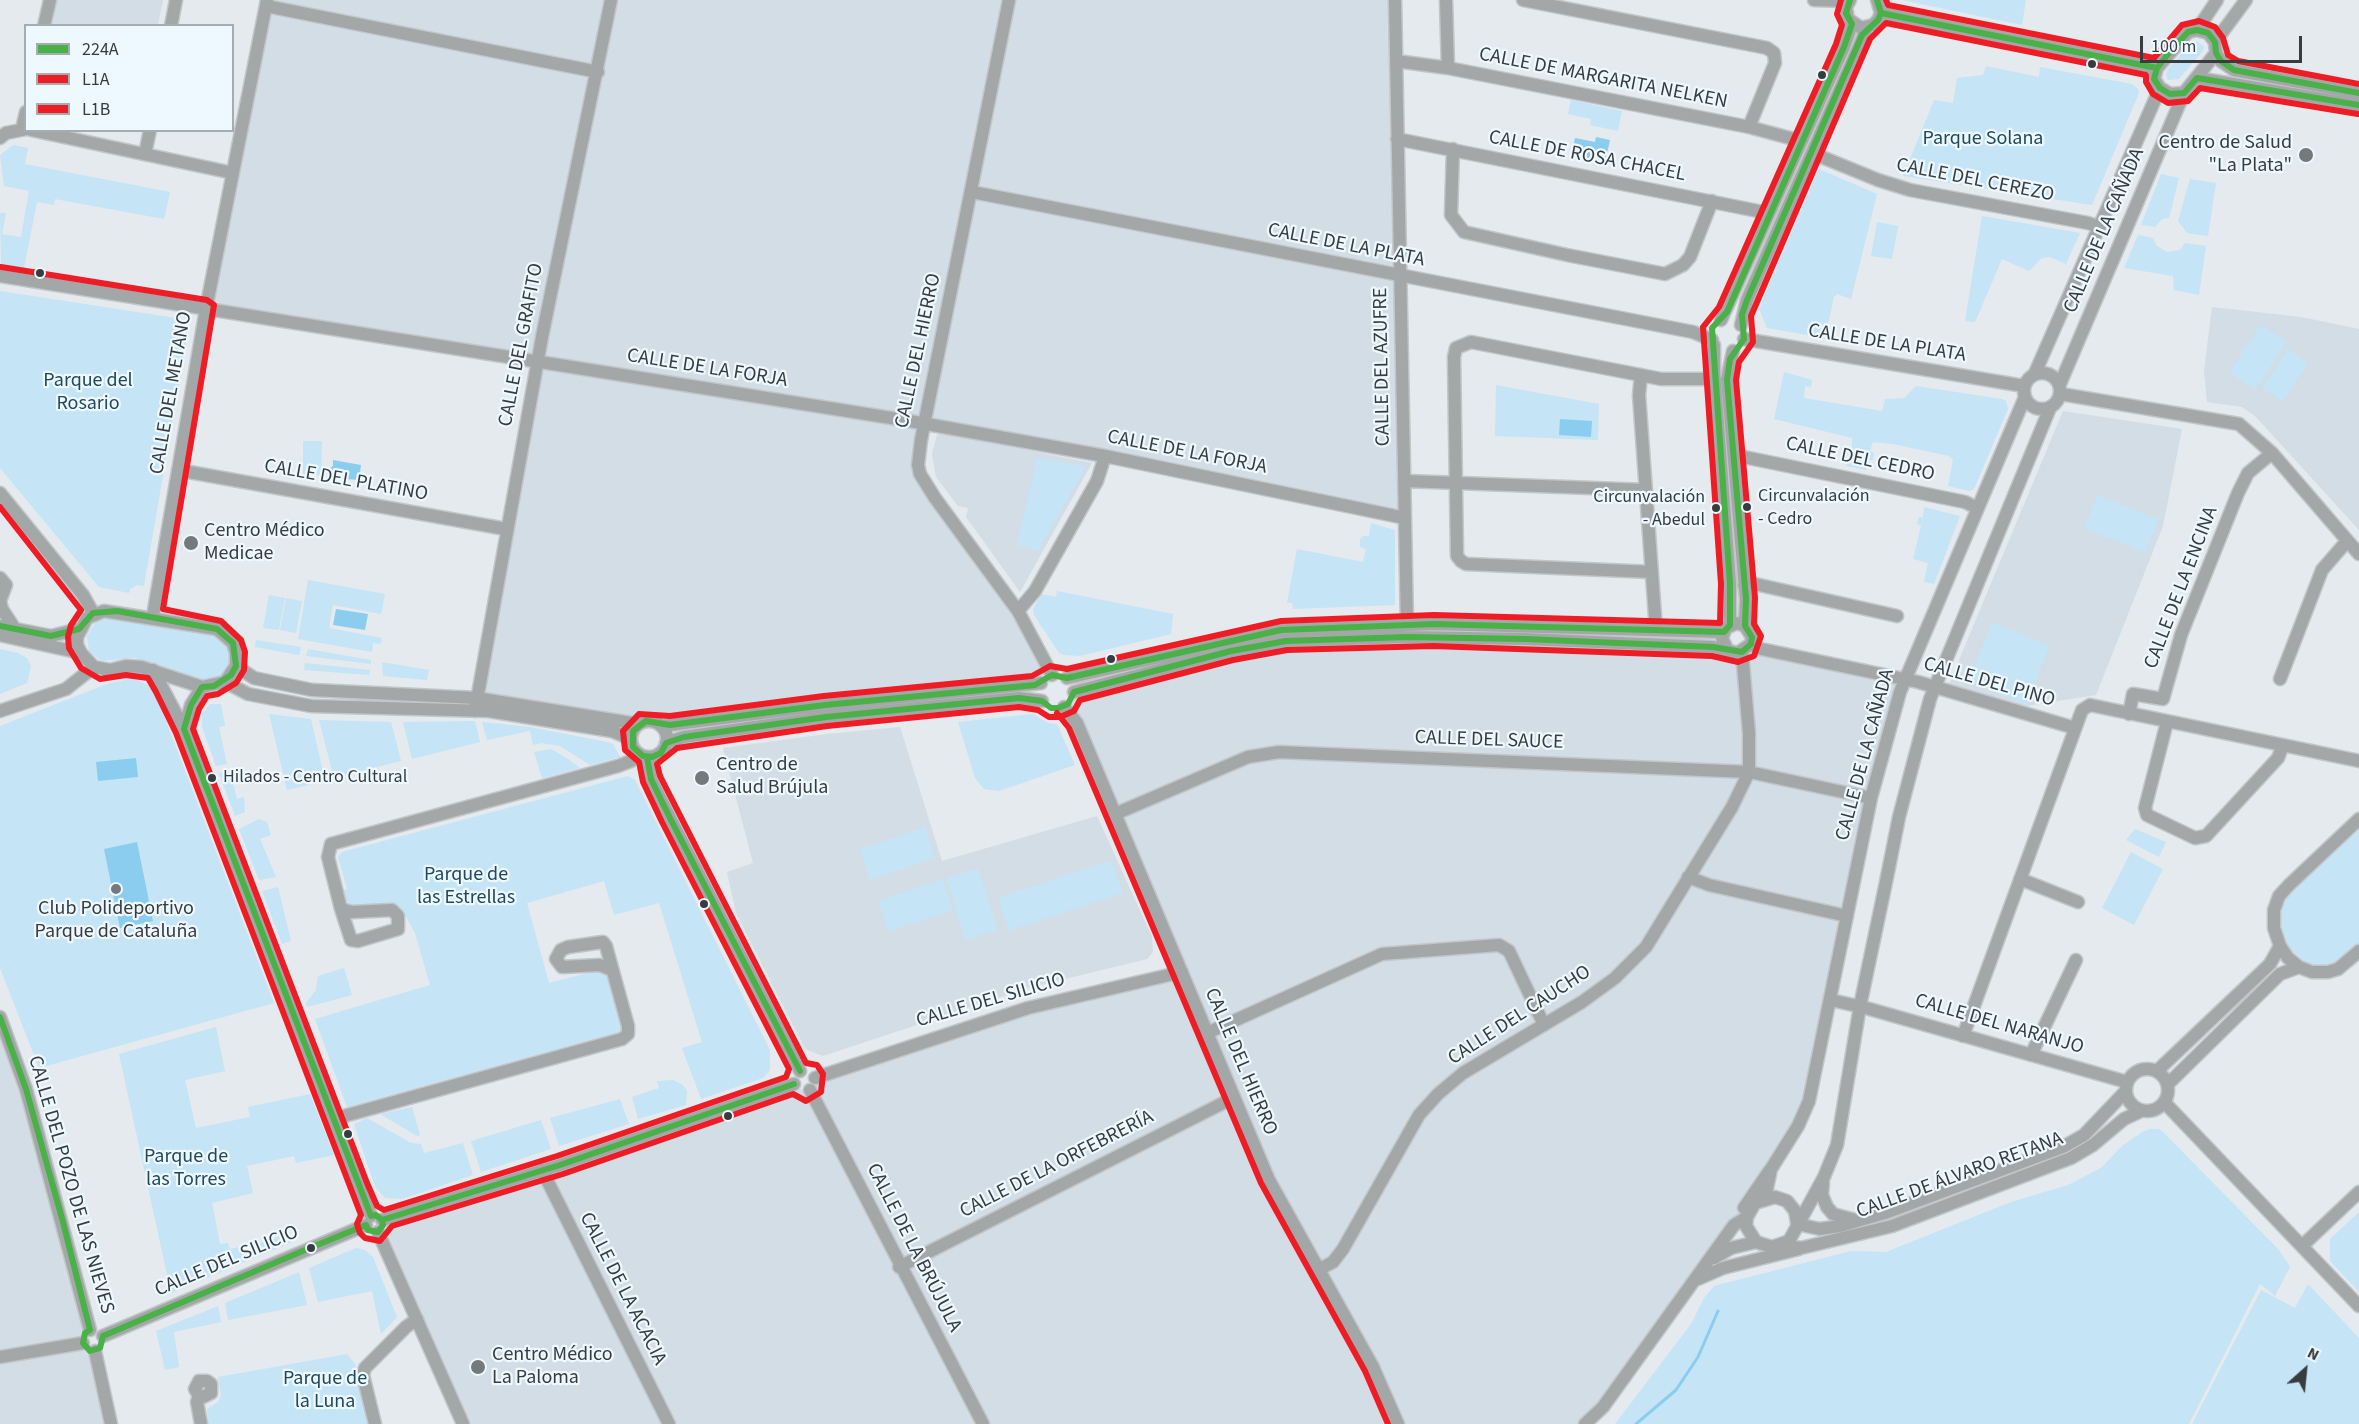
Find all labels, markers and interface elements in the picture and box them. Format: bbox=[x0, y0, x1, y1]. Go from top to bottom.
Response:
legend bbox=[24, 24, 234, 132]
scale bar bbox=[2143, 24, 2305, 62]
text: 100 m bbox=[2151, 34, 2196, 59]
text: 224A bbox=[82, 37, 119, 62]
street label: CALLE DE MARGARITA NELKEN bbox=[1477, 43, 1729, 115]
unlabelled marker bbox=[2086, 58, 2098, 70]
text: L1A bbox=[82, 67, 109, 92]
unlabelled marker bbox=[1816, 69, 1828, 81]
text: L1B bbox=[82, 97, 110, 122]
street label: CALLE DE ROSA CHACEL bbox=[1486, 126, 1688, 188]
park label: Parque Solana bbox=[1923, 128, 2043, 152]
place label: Centro de Salud "La Plata" bbox=[2159, 132, 2292, 179]
street label: CALLE DE LA CAÑADA bbox=[2059, 145, 2151, 317]
marker: Centro de Salud "La Plata" bbox=[2297, 146, 2315, 164]
street label: CALLE DEL CEREZO bbox=[1894, 154, 2056, 208]
street label: CALLE DE LA PLATA bbox=[1265, 219, 1427, 273]
street label: CALLE DEL GRAFITO bbox=[494, 261, 550, 429]
unlabelled marker bbox=[34, 267, 46, 279]
street label: CALLE DEL HIERRO bbox=[891, 271, 947, 431]
street label: CALLE DEL AZUFRE bbox=[1370, 287, 1396, 447]
street label: CALLE DEL METANO bbox=[146, 310, 198, 476]
street label: CALLE DE LA PLATA bbox=[1806, 320, 1968, 368]
street label: CALLE DE LA FORJA bbox=[625, 344, 789, 394]
park label: Parque del Rosario bbox=[43, 370, 133, 417]
street label: CALLE DE LA FORJA bbox=[1105, 426, 1269, 480]
street label: CALLE DEL CEDRO bbox=[1783, 432, 1937, 488]
street label: CALLE DEL PLATINO bbox=[262, 455, 430, 507]
place label: Circunvalación - Cedro bbox=[1758, 486, 1870, 528]
place label: Circunvalación - Abedul bbox=[1593, 487, 1705, 530]
marker: Circunvalación - Cedro bbox=[1741, 501, 1753, 513]
marker: Circunvalación - Abedul bbox=[1710, 502, 1722, 514]
street label: CALLE DE LA ENCINA bbox=[2140, 504, 2224, 672]
place label: Centro Médico Medicae bbox=[204, 520, 325, 567]
marker: Centro Médico Medicae bbox=[182, 534, 200, 552]
unlabelled marker bbox=[1105, 653, 1117, 665]
street label: CALLE DEL PINO bbox=[1921, 653, 2057, 713]
street label: CALLE DE LA CAÑADA bbox=[1832, 667, 1900, 843]
street label: CALLE DEL SAUCE bbox=[1414, 726, 1564, 756]
place label: Centro de Salud Brújula bbox=[716, 754, 828, 801]
place label: Hilados - Centro Cultural bbox=[223, 767, 407, 789]
marker: Centro de Salud Brújula bbox=[693, 769, 711, 787]
marker: Hilados - Centro Cultural bbox=[206, 772, 218, 784]
park label: Parque de las Estrellas bbox=[417, 864, 515, 911]
marker: Club Polideportivo Parque de Cataluña bbox=[109, 882, 123, 896]
place label: Club Polideportivo Parque de Cataluña bbox=[35, 898, 197, 945]
unlabelled marker bbox=[698, 898, 710, 910]
street label: CALLE DEL CAUCHO bbox=[1444, 961, 1596, 1071]
street label: CALLE DEL SILICIO bbox=[914, 968, 1068, 1034]
street label: CALLE DEL HIERRO bbox=[1198, 985, 1282, 1139]
street label: CALLE DEL NARANJO bbox=[1912, 989, 2086, 1061]
street label: CALLE DEL POZO DE LAS NIEVES bbox=[22, 1053, 118, 1317]
street label: CALLE DE LA ORFEBRERÍA bbox=[956, 1106, 1158, 1224]
unlabelled marker bbox=[722, 1110, 734, 1122]
street label: CALLE DE ÁLVARO RETANA bbox=[1853, 1127, 2067, 1225]
unlabelled marker bbox=[342, 1128, 354, 1140]
park label: Parque de las Torres bbox=[144, 1146, 228, 1193]
street label: CALLE DE LA BRÚJULA bbox=[860, 1160, 966, 1336]
street label: CALLE DE LA ACACIA bbox=[573, 1209, 671, 1369]
street label: CALLE DEL SILICIO bbox=[152, 1221, 302, 1303]
unlabelled marker bbox=[305, 1242, 317, 1254]
north arrow bbox=[2275, 1340, 2335, 1400]
text: N bbox=[2303, 1342, 2323, 1366]
place label: Centro Médico La Paloma bbox=[492, 1344, 613, 1391]
marker: Centro Médico La Paloma bbox=[469, 1358, 487, 1376]
park label: Parque de la Luna bbox=[283, 1368, 367, 1415]

